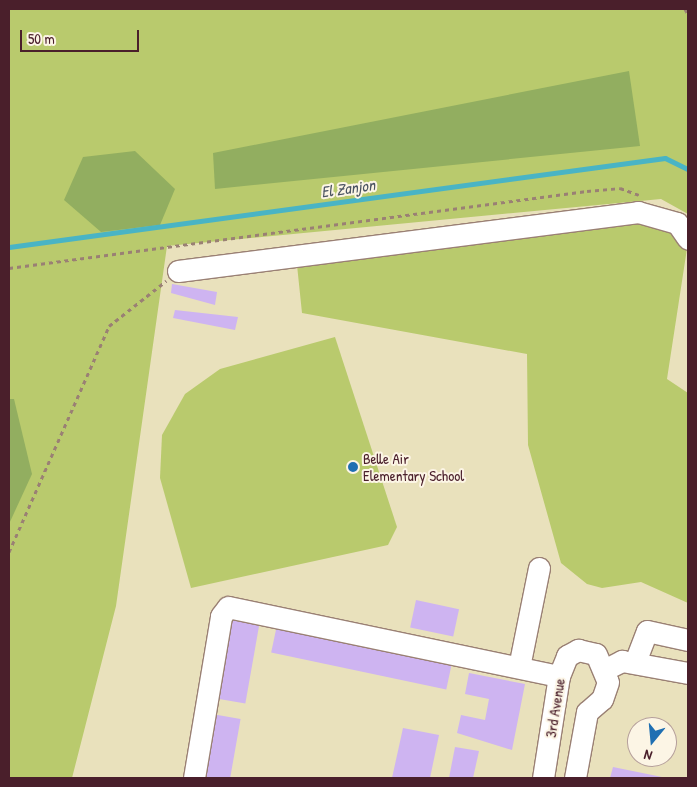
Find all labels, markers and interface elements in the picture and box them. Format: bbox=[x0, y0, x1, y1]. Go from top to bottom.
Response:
scale bar bbox=[22, 20, 141, 52]
text: 50 m bbox=[28, 28, 55, 49]
water label: El Zanjon bbox=[320, 175, 376, 201]
place label: Belle Air Elementary School bbox=[363, 449, 464, 484]
marker: Belle Air Elementary School bbox=[347, 461, 359, 473]
street label: 3rd Avenue bbox=[541, 677, 569, 739]
north arrow bbox=[627, 717, 677, 767]
text: N bbox=[641, 746, 654, 766]

